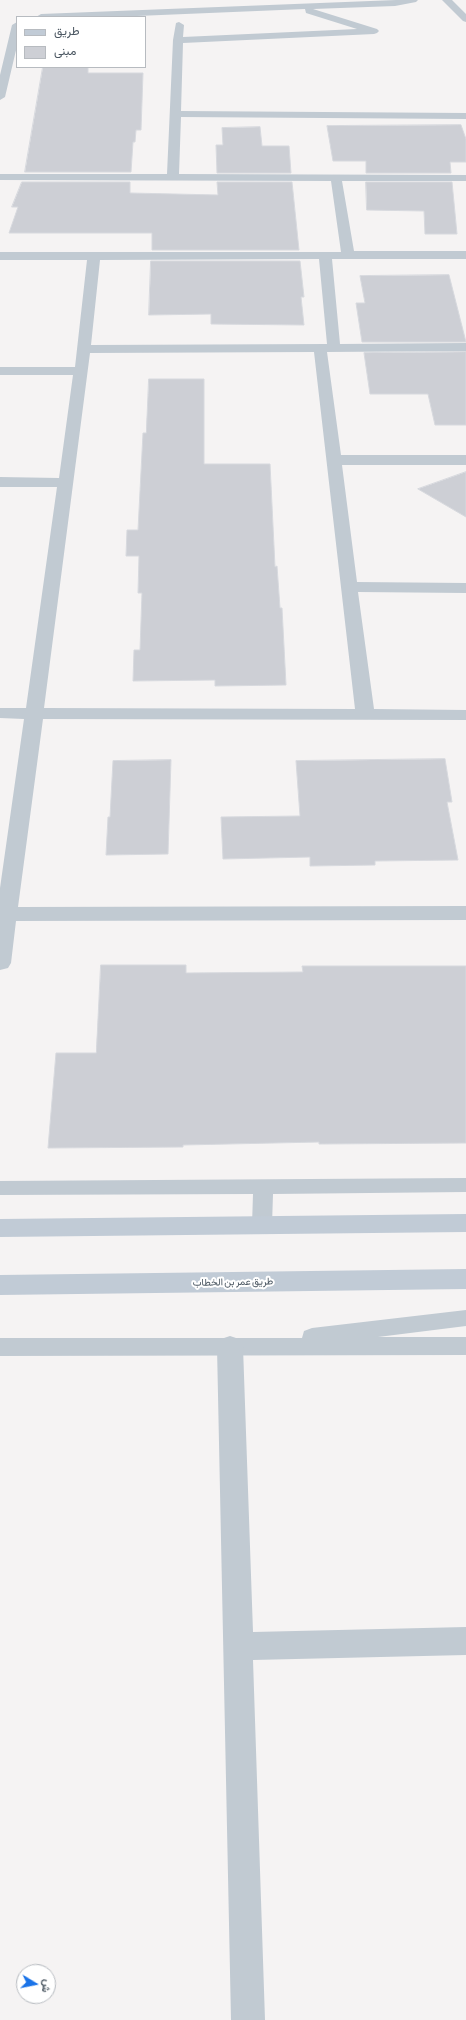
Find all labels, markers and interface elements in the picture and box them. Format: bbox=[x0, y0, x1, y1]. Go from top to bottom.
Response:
legend bbox=[16, 16, 146, 68]
text: طريق bbox=[54, 24, 79, 38]
text: مبنى bbox=[54, 44, 76, 58]
street label: طريق عمر بن الخطاب bbox=[193, 1275, 273, 1289]
north arrow bbox=[16, 1964, 56, 2004]
text: ش bbox=[40, 1978, 54, 1993]

